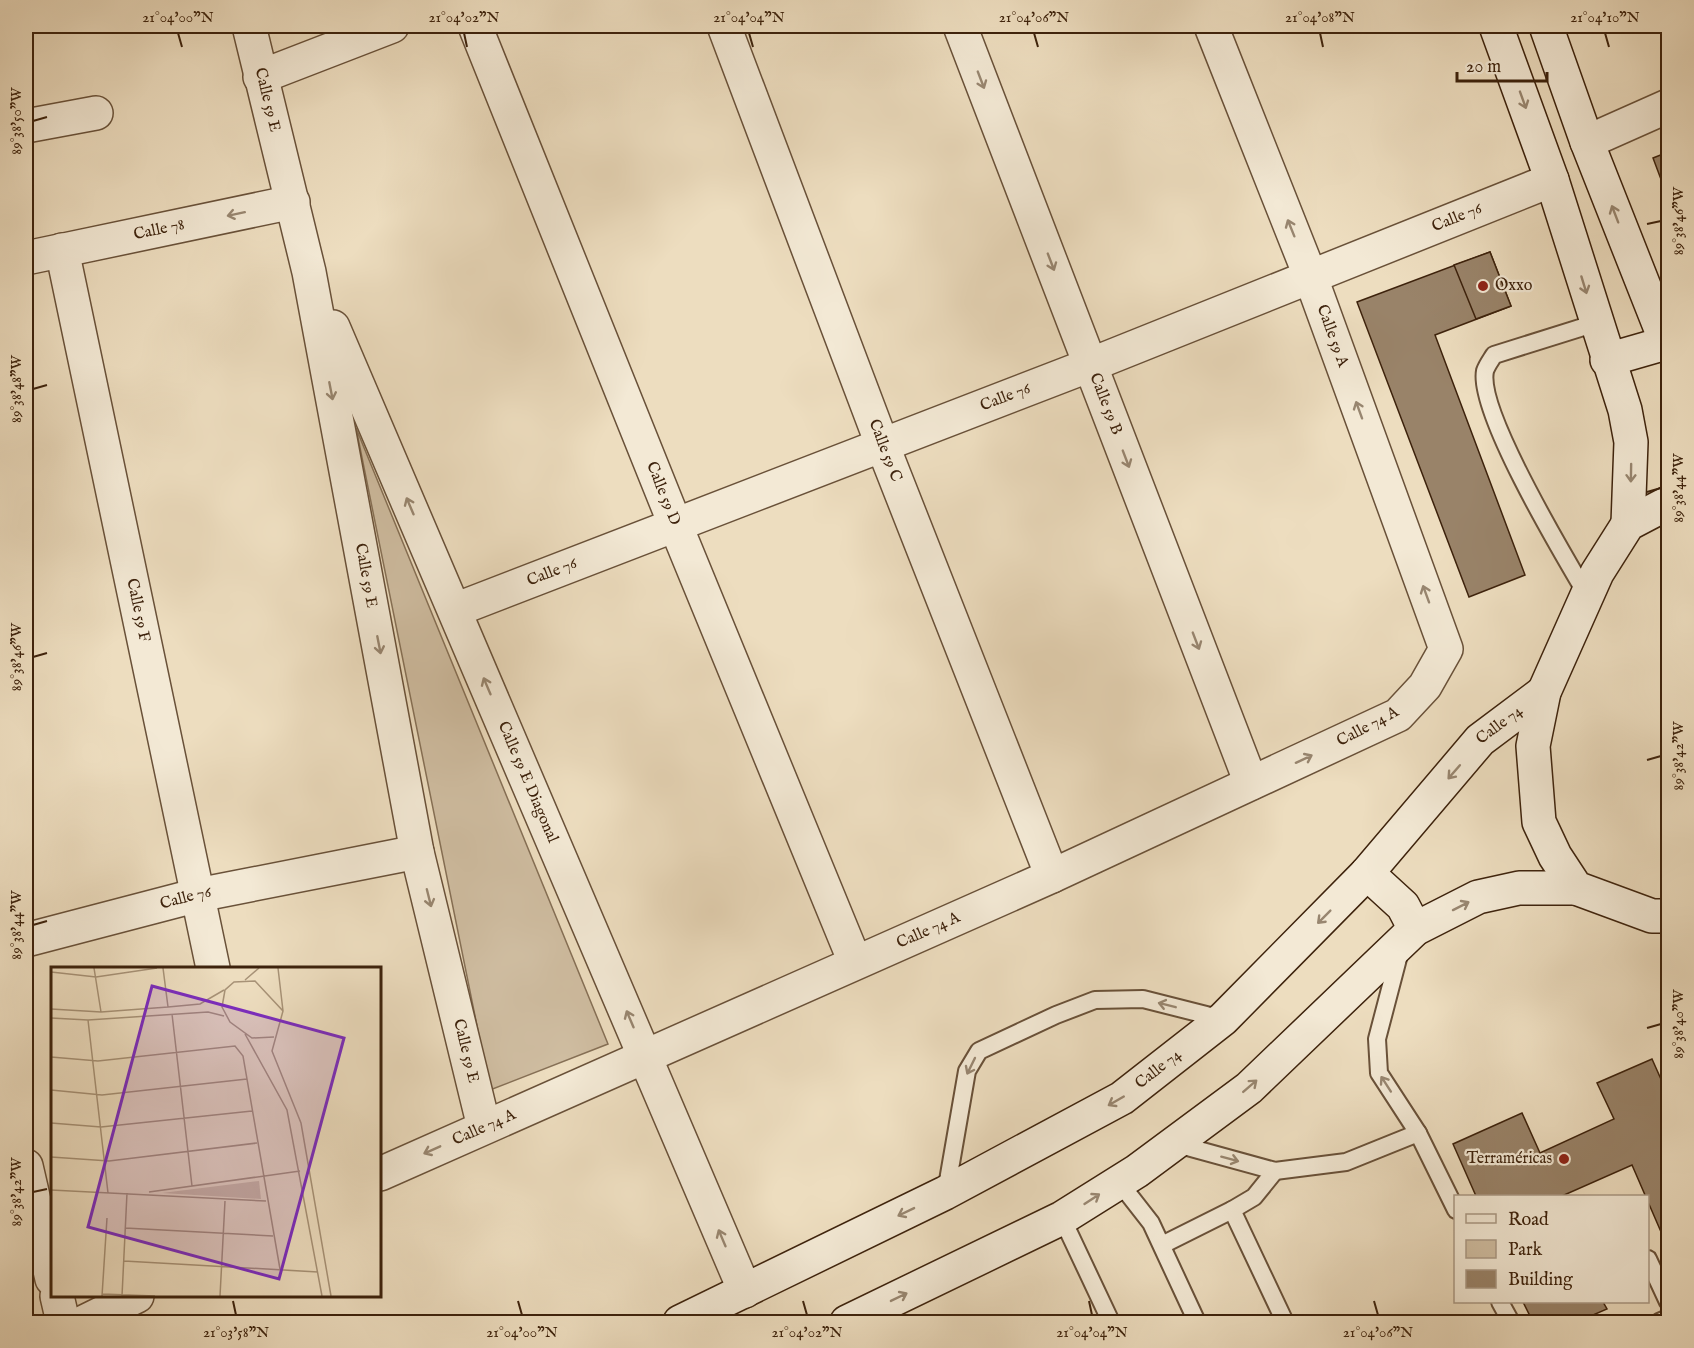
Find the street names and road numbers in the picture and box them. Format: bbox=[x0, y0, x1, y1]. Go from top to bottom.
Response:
street label: Calle 59 E bbox=[250, 66, 284, 134]
street label: Calle 76 bbox=[1429, 199, 1485, 237]
street label: Calle 78 bbox=[132, 215, 186, 245]
street label: Calle 59 A bbox=[1311, 302, 1353, 371]
street label: Calle 59 B bbox=[1084, 370, 1126, 438]
street label: Calle 76 bbox=[978, 379, 1034, 416]
street label: Calle 59 C bbox=[864, 416, 906, 485]
street label: Calle 59 D bbox=[641, 459, 685, 529]
street label: Calle 59 E bbox=[350, 542, 381, 609]
street label: Calle 76 bbox=[524, 554, 580, 591]
street label: Calle 59 F bbox=[121, 577, 154, 644]
street label: Calle 74 bbox=[1472, 701, 1527, 749]
street label: Calle 74 A bbox=[1334, 702, 1404, 752]
street label: Calle 59 E Diagonal bbox=[493, 719, 562, 846]
street label: Calle 76 bbox=[158, 883, 213, 915]
street label: Calle 74 A bbox=[894, 907, 964, 954]
street label: Calle 59 E bbox=[448, 1017, 483, 1085]
street label: Calle 74 bbox=[1131, 1045, 1186, 1094]
street label: Calle 74 A bbox=[449, 1104, 520, 1151]

